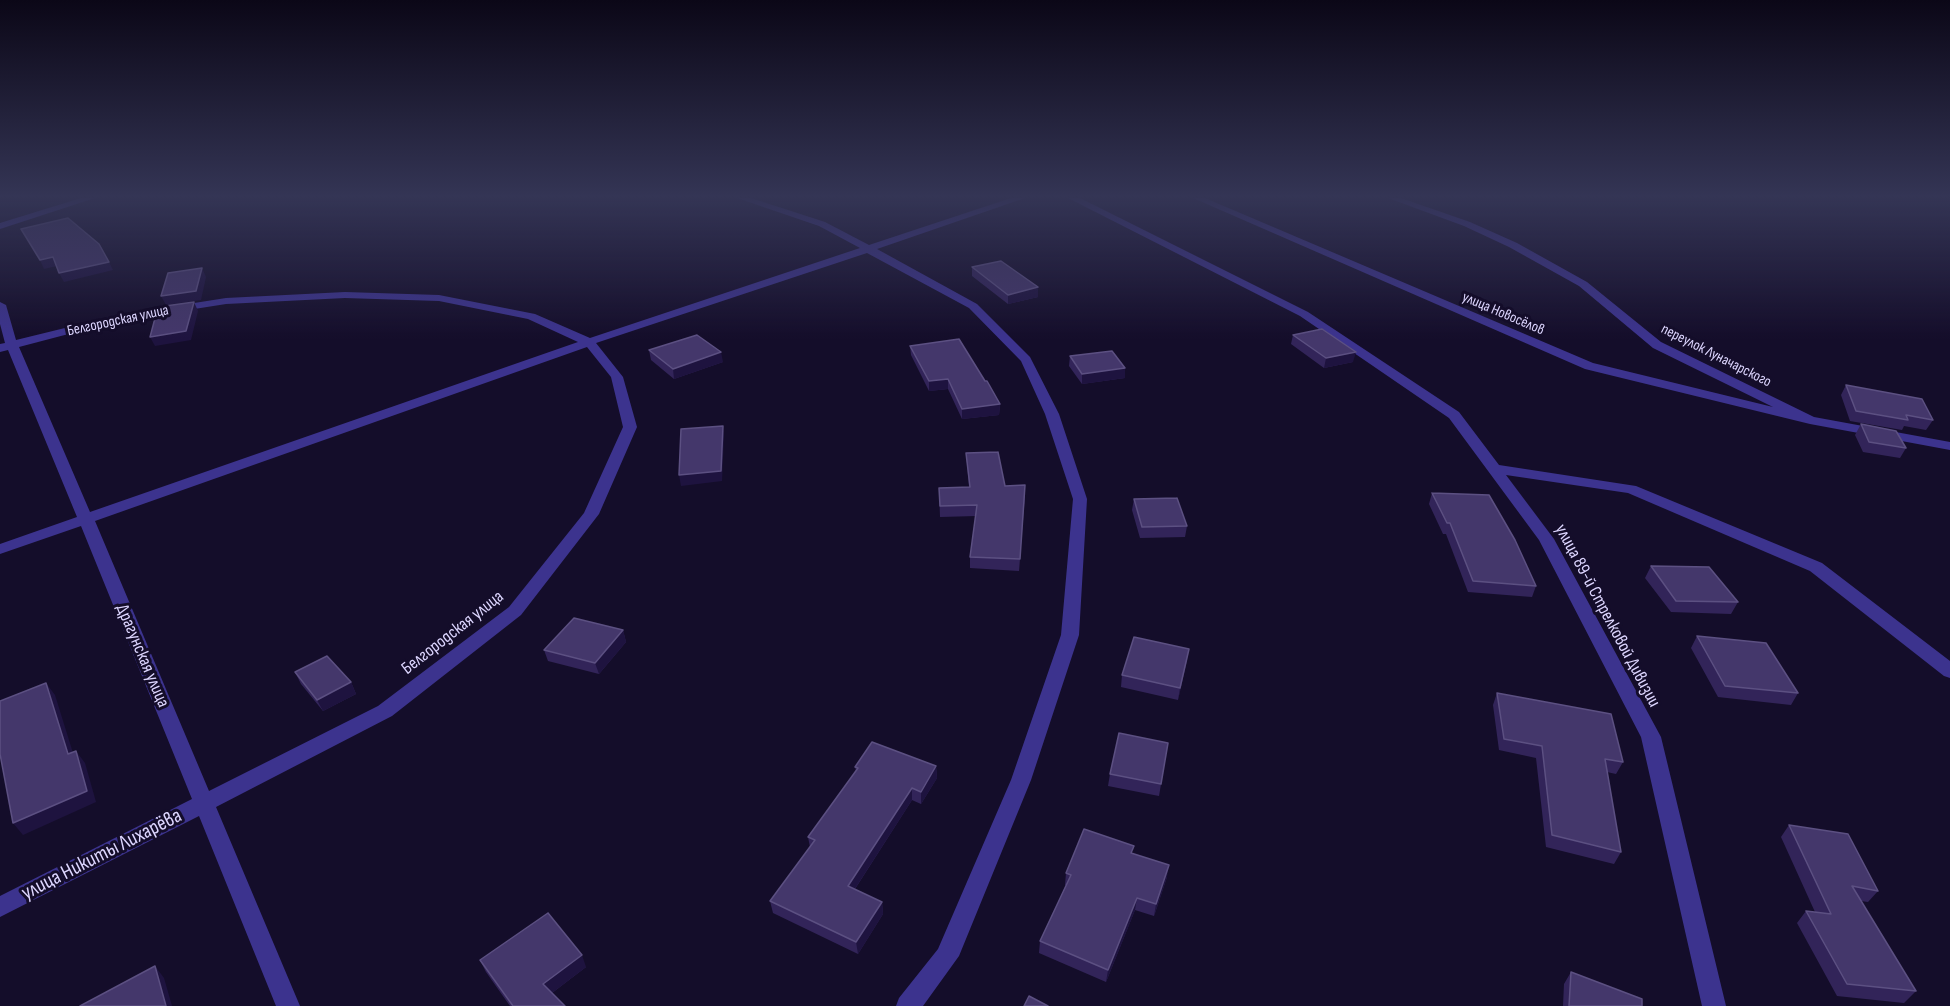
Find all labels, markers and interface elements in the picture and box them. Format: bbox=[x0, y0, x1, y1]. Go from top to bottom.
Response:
street label: улица Новосёлов bbox=[1459, 289, 1547, 339]
street label: Белгородская улица bbox=[66, 301, 170, 341]
street label: переулок Луначарского bbox=[1658, 320, 1774, 392]
street label: улица 89-й Стрелковой Дивизии bbox=[1550, 521, 1664, 711]
street label: Белгородская улица bbox=[398, 586, 508, 680]
street label: Драгунская улица bbox=[111, 601, 173, 711]
street label: улица Никиты Лихарёва bbox=[18, 804, 186, 906]

